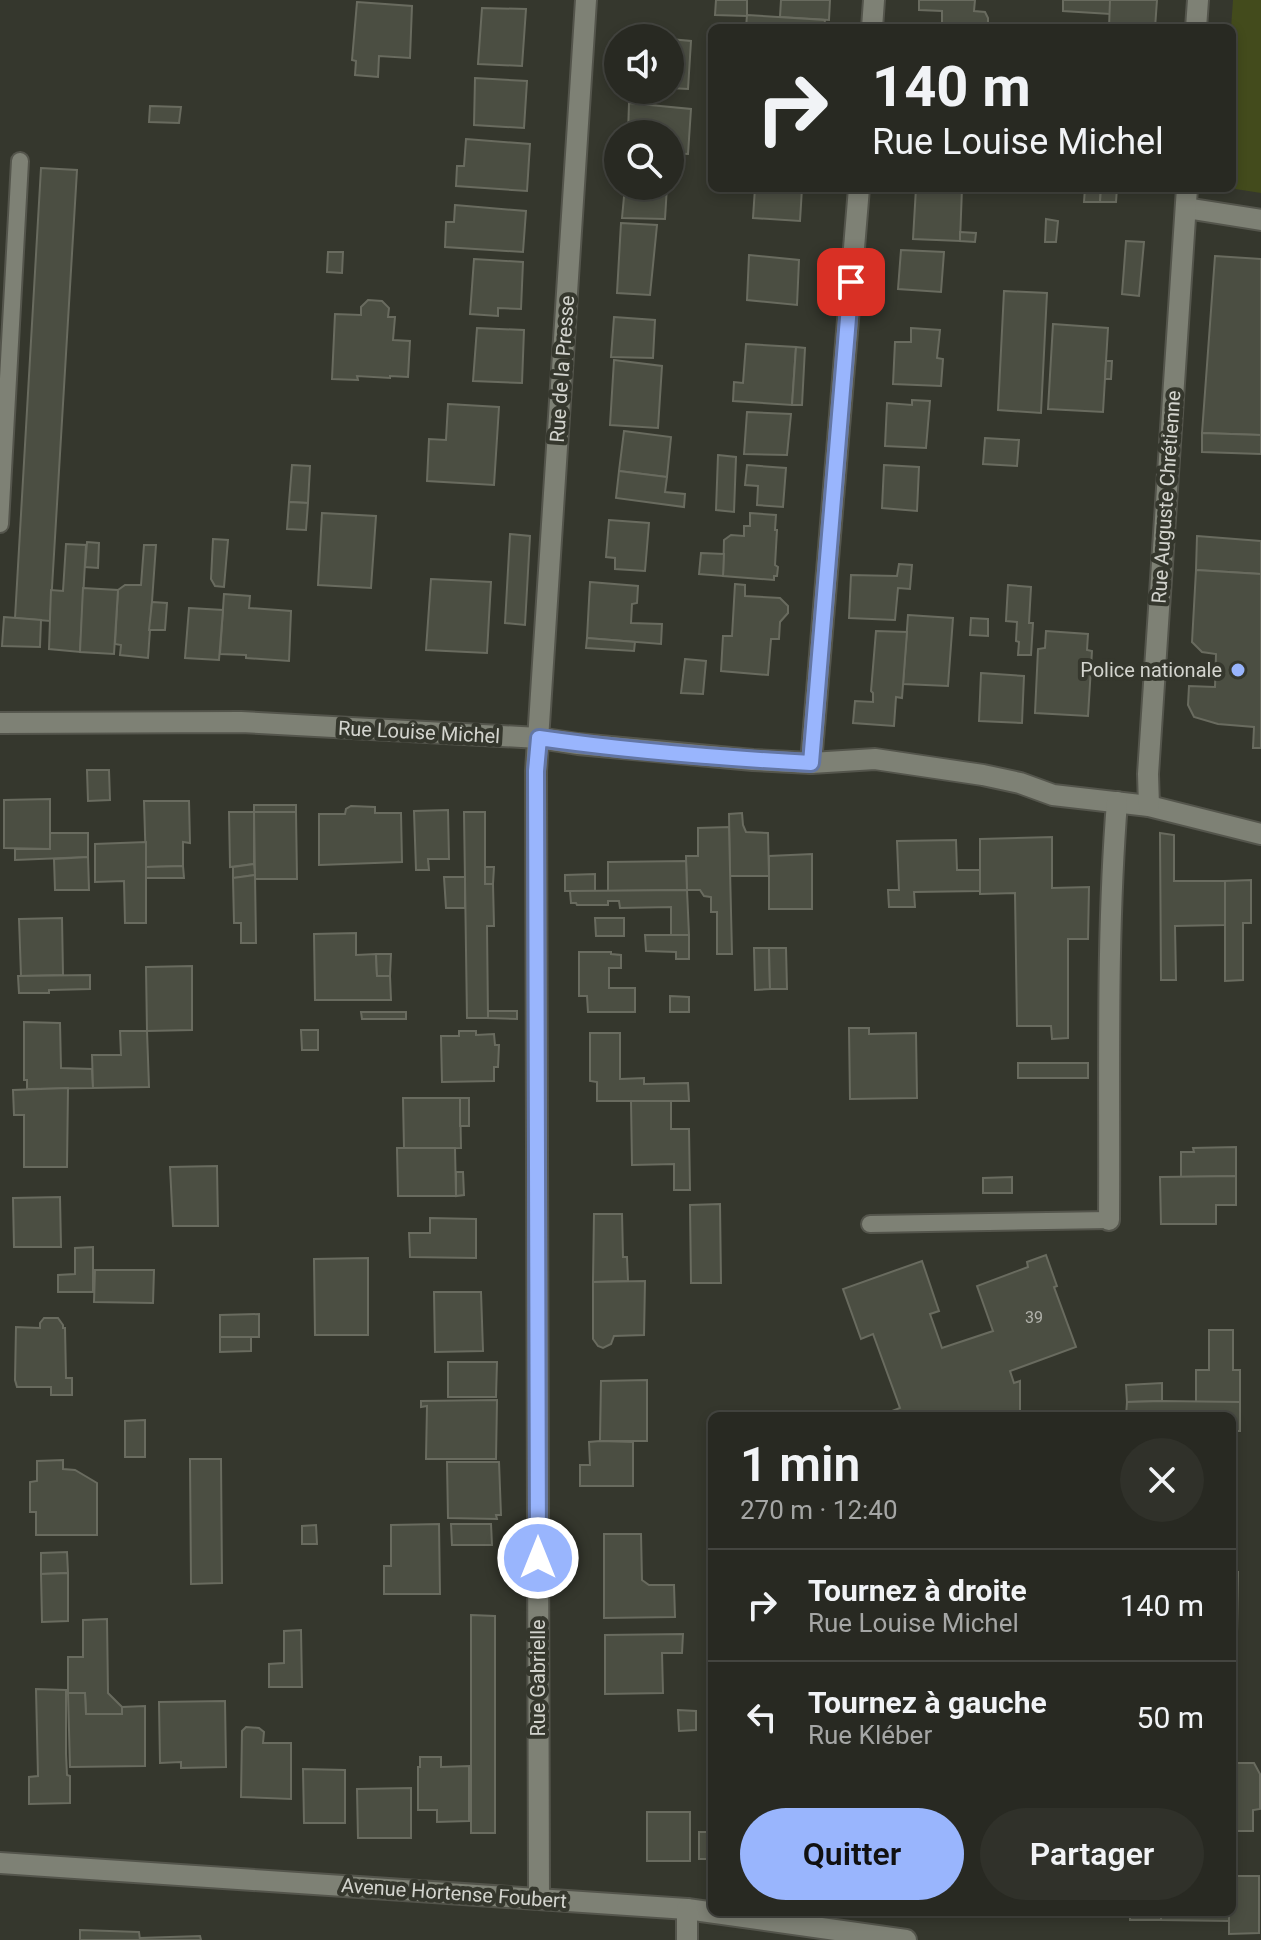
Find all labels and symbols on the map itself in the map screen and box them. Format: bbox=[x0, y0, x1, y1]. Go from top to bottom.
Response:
pin bbox=[817, 248, 885, 316]
street label: Rue de la Presse bbox=[545, 295, 579, 443]
street label: Rue Auguste Chrétienne bbox=[1147, 390, 1185, 604]
place label: Police nationale bbox=[1080, 658, 1222, 682]
marker: Police nationale bbox=[1229, 661, 1247, 679]
street label: Rue Louise Michel bbox=[337, 716, 501, 748]
house number: 39 bbox=[1025, 1308, 1043, 1327]
position arrow bbox=[496, 1516, 580, 1600]
street label: Rue Gabrielle bbox=[526, 1619, 550, 1737]
street label: Avenue Hortense Foubert bbox=[340, 1873, 568, 1913]

